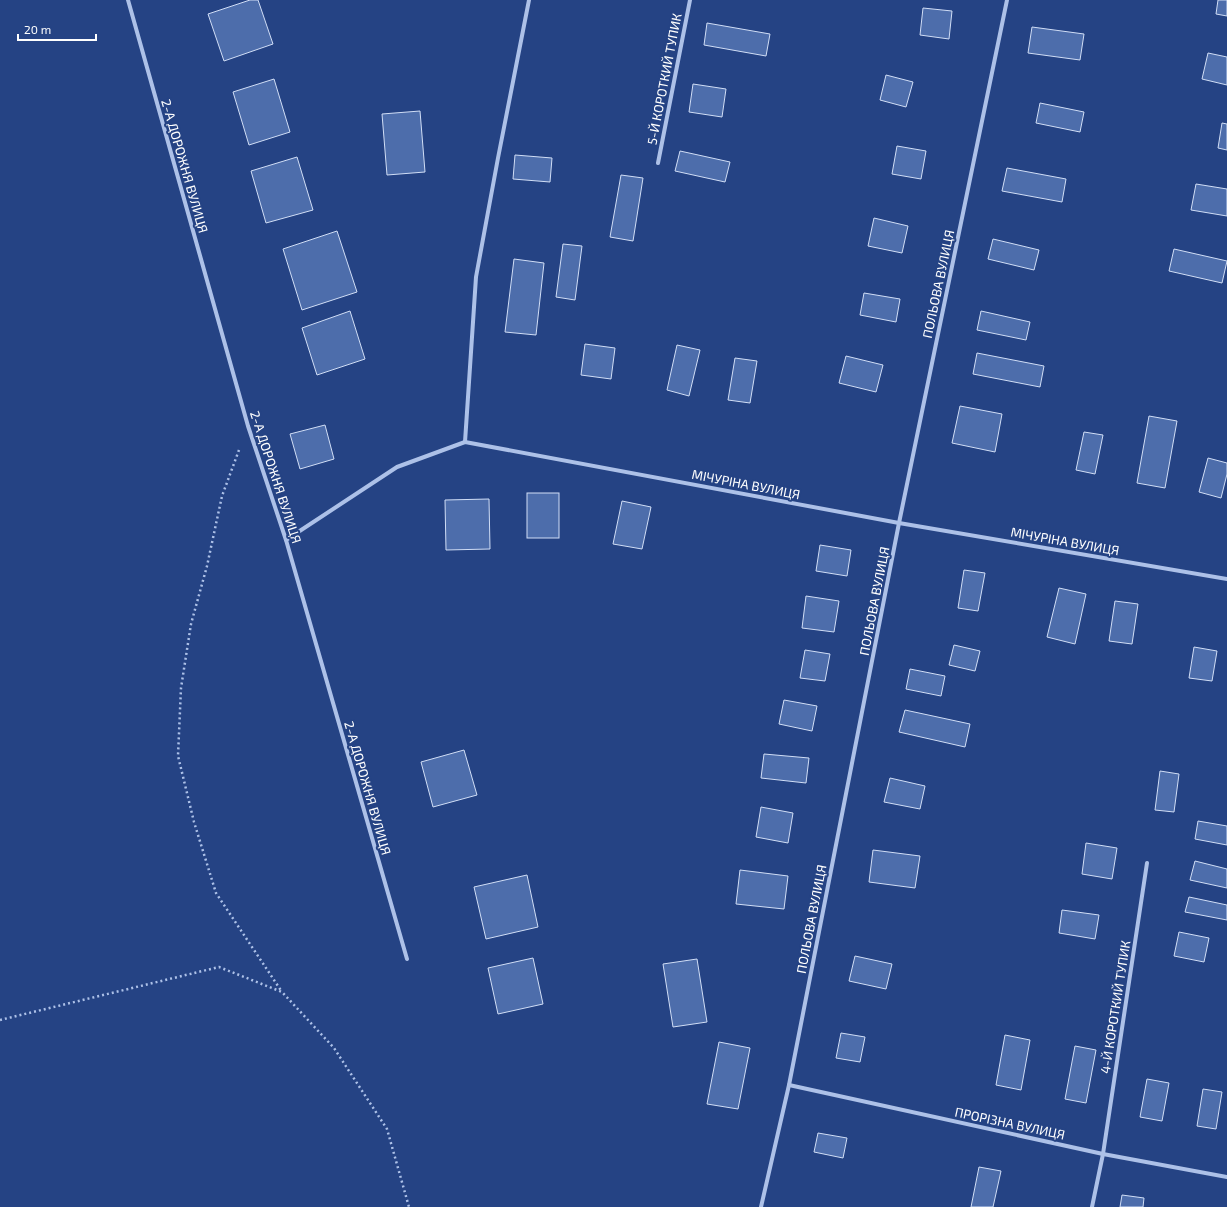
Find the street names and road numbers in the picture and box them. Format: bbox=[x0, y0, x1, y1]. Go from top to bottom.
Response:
street label: 5-Й КОРОТКИЙ ТУПИК bbox=[643, 12, 685, 146]
street label: 2-А ДОРОЖНЯ ВУЛИЦЯ bbox=[158, 97, 212, 235]
street label: ПОЛЬОВА ВУЛИЦЯ bbox=[919, 228, 957, 340]
street label: 2-А ДОРОЖНЯ ВУЛИЦЯ bbox=[247, 409, 305, 545]
street label: МІЧУРІНА ВУЛИЦЯ bbox=[690, 466, 802, 502]
street label: МІЧУРІНА ВУЛИЦЯ bbox=[1009, 524, 1121, 558]
street label: ПОЛЬОВА ВУЛИЦЯ bbox=[856, 545, 892, 657]
street label: 2-А ДОРОЖНЯ ВУЛИЦЯ bbox=[341, 719, 395, 857]
street label: ПОЛЬОВА ВУЛИЦЯ bbox=[793, 863, 829, 975]
street label: 4-Й КОРОТКИЙ ТУПИК bbox=[1097, 939, 1133, 1075]
street label: ПРОРІЗНА ВУЛИЦЯ bbox=[953, 1104, 1067, 1142]

